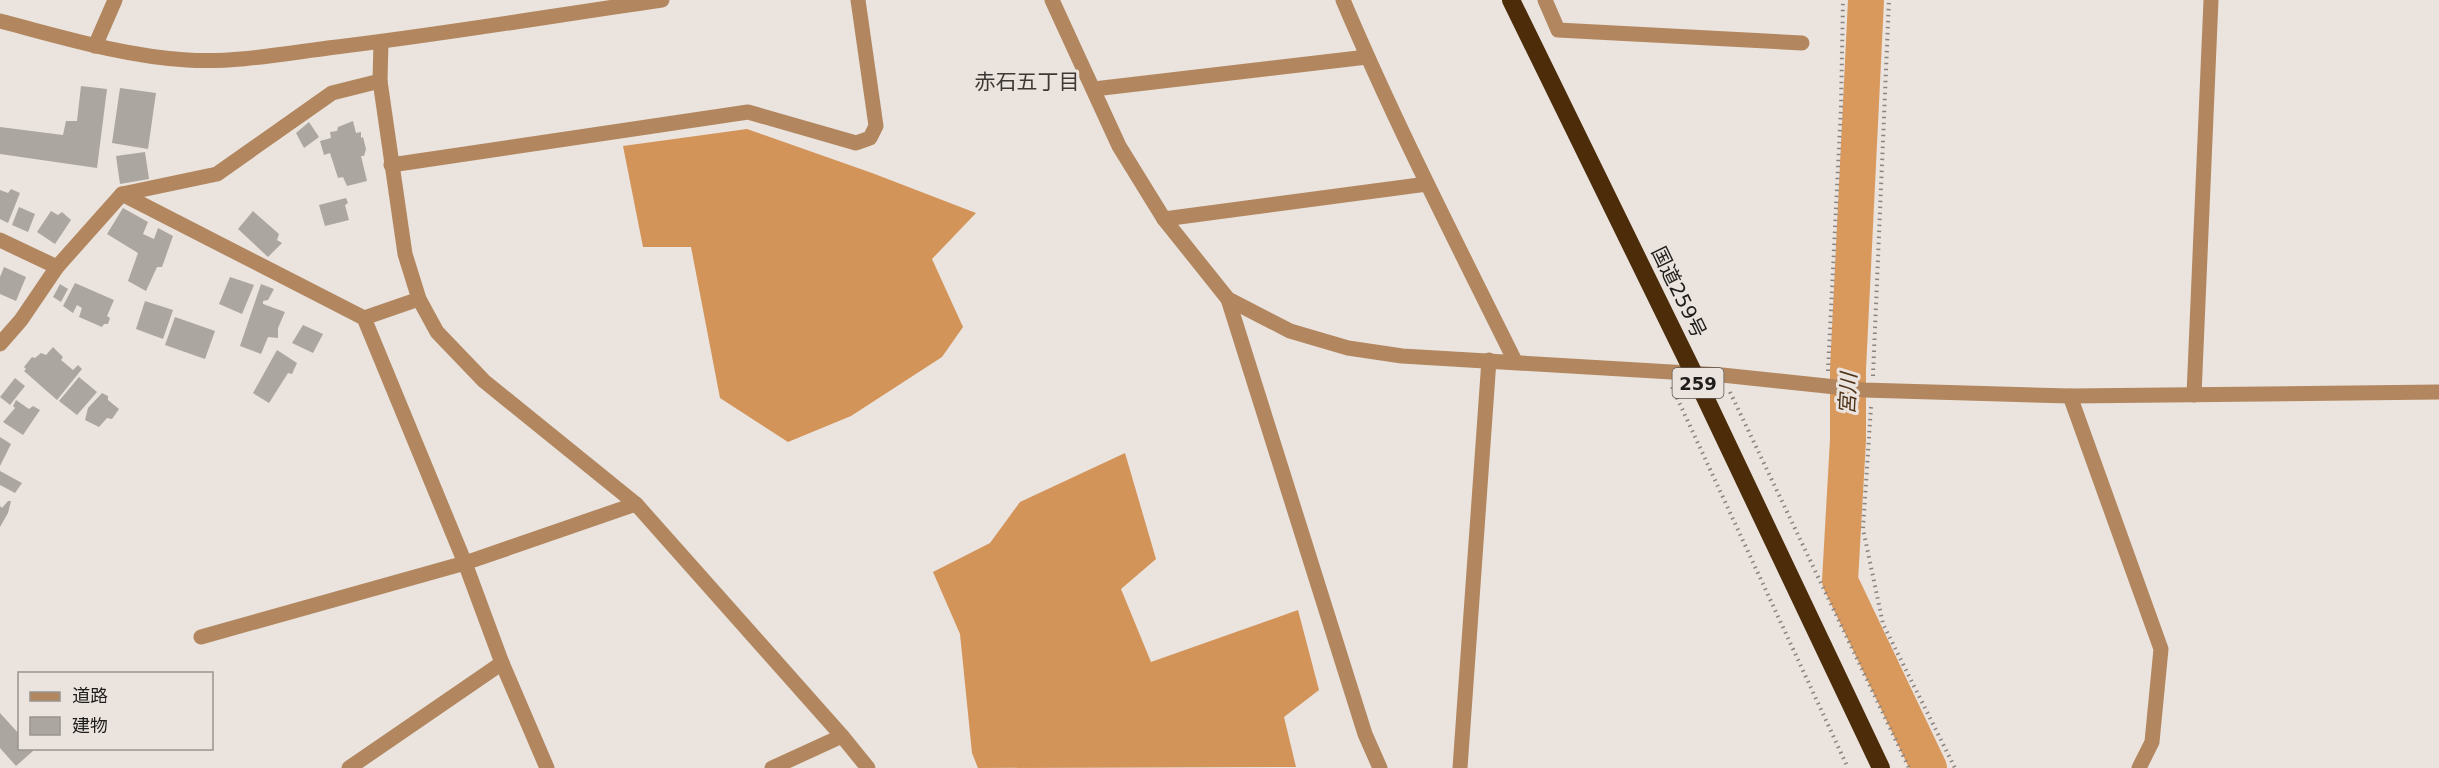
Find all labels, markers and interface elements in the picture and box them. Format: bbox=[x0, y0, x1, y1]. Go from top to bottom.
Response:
district label: 赤石五丁目 bbox=[975, 70, 1080, 94]
street label: 国道259号 bbox=[1647, 243, 1711, 341]
road number: 259 bbox=[1672, 368, 1724, 398]
water label: 宮川 bbox=[1835, 370, 1861, 416]
legend bbox=[18, 672, 213, 750]
text: 道路 bbox=[72, 685, 108, 706]
text: 建物 bbox=[72, 715, 108, 736]

